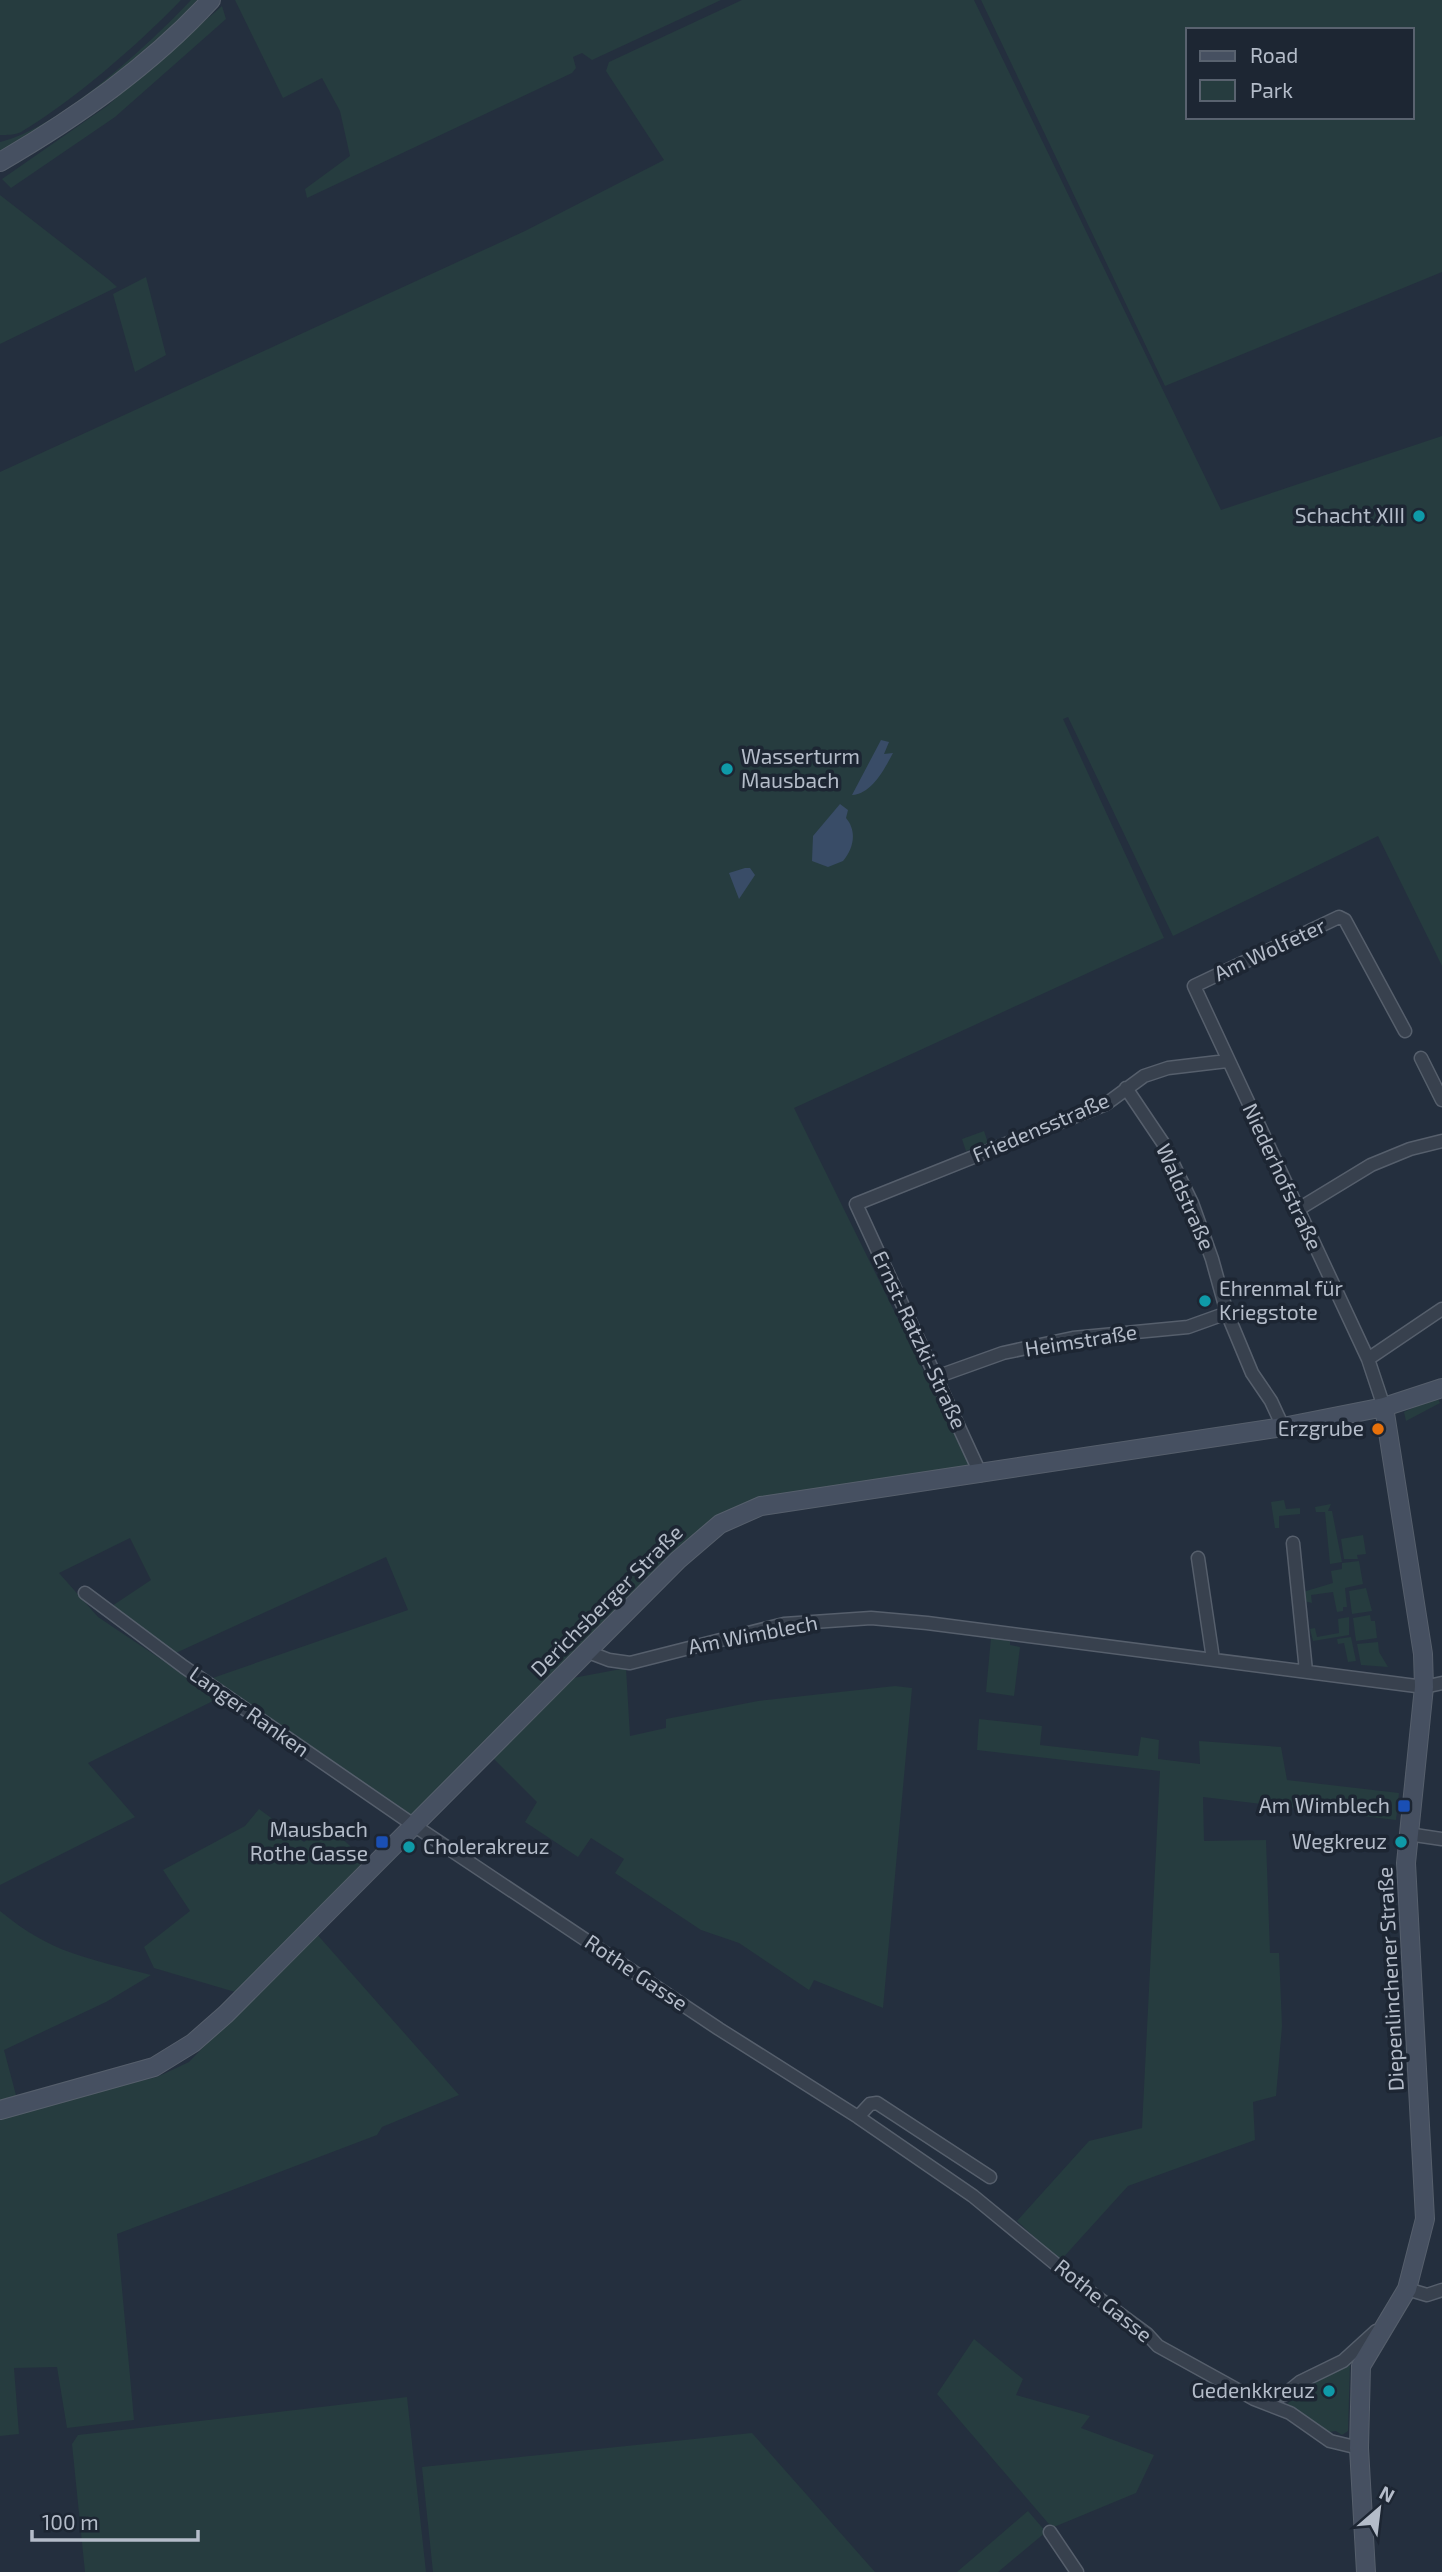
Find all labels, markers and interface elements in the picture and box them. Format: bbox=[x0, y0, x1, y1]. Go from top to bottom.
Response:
legend bbox=[1186, 28, 1414, 119]
text: Road bbox=[1250, 42, 1298, 67]
text: Park bbox=[1250, 77, 1293, 102]
place label: Schacht XIII bbox=[1295, 502, 1405, 527]
marker: Schacht XIII bbox=[1411, 508, 1427, 524]
place label: Wasserturm Mausbach bbox=[741, 743, 860, 792]
marker: Wasserturm Mausbach bbox=[719, 761, 735, 777]
street label: Am Wolfeter bbox=[1210, 912, 1330, 985]
street label: Friedensstraße bbox=[968, 1087, 1113, 1167]
street label: Niederhofstraße bbox=[1238, 1099, 1328, 1254]
street label: Waldstraße bbox=[1152, 1139, 1221, 1253]
street label: Ernst-Ratzki-Straße bbox=[868, 1246, 973, 1432]
place label: Ehrenmal für Kriegstote bbox=[1219, 1275, 1344, 1324]
marker: Ehrenmal für Kriegstote bbox=[1197, 1293, 1213, 1309]
street label: Heimstraße bbox=[1023, 1318, 1139, 1361]
place label: Erzgrube bbox=[1278, 1415, 1364, 1440]
marker: Erzgrube bbox=[1370, 1421, 1386, 1437]
street label: Derichsberger Straße bbox=[525, 1519, 687, 1681]
street label: Am Wimblech bbox=[686, 1609, 820, 1658]
street label: Langer Ranken bbox=[185, 1660, 315, 1761]
place label: Am Wimblech bbox=[1259, 1792, 1390, 1817]
marker: Am Wimblech bbox=[1396, 1798, 1412, 1814]
place label: Mausbach Rothe Gasse bbox=[250, 1816, 368, 1865]
place label: Wegkreuz bbox=[1292, 1828, 1387, 1853]
place label: Cholerakreuz bbox=[423, 1833, 549, 1858]
marker: Mausbach Rothe Gasse bbox=[374, 1834, 390, 1850]
marker: Wegkreuz bbox=[1393, 1834, 1409, 1850]
marker: Cholerakreuz bbox=[401, 1839, 417, 1855]
street label: Diepenlinchener Straße bbox=[1371, 1866, 1408, 2092]
street label: Rothe Gasse bbox=[581, 1928, 693, 2015]
street label: Rothe Gasse bbox=[1050, 2253, 1158, 2347]
place label: Gedenkkreuz bbox=[1192, 2377, 1315, 2402]
marker: Gedenkkreuz bbox=[1321, 2383, 1337, 2399]
north arrow bbox=[1344, 2474, 1414, 2544]
text: N bbox=[1376, 2480, 1399, 2507]
scale bar bbox=[32, 2498, 198, 2542]
text: 100 m bbox=[42, 2509, 99, 2534]

